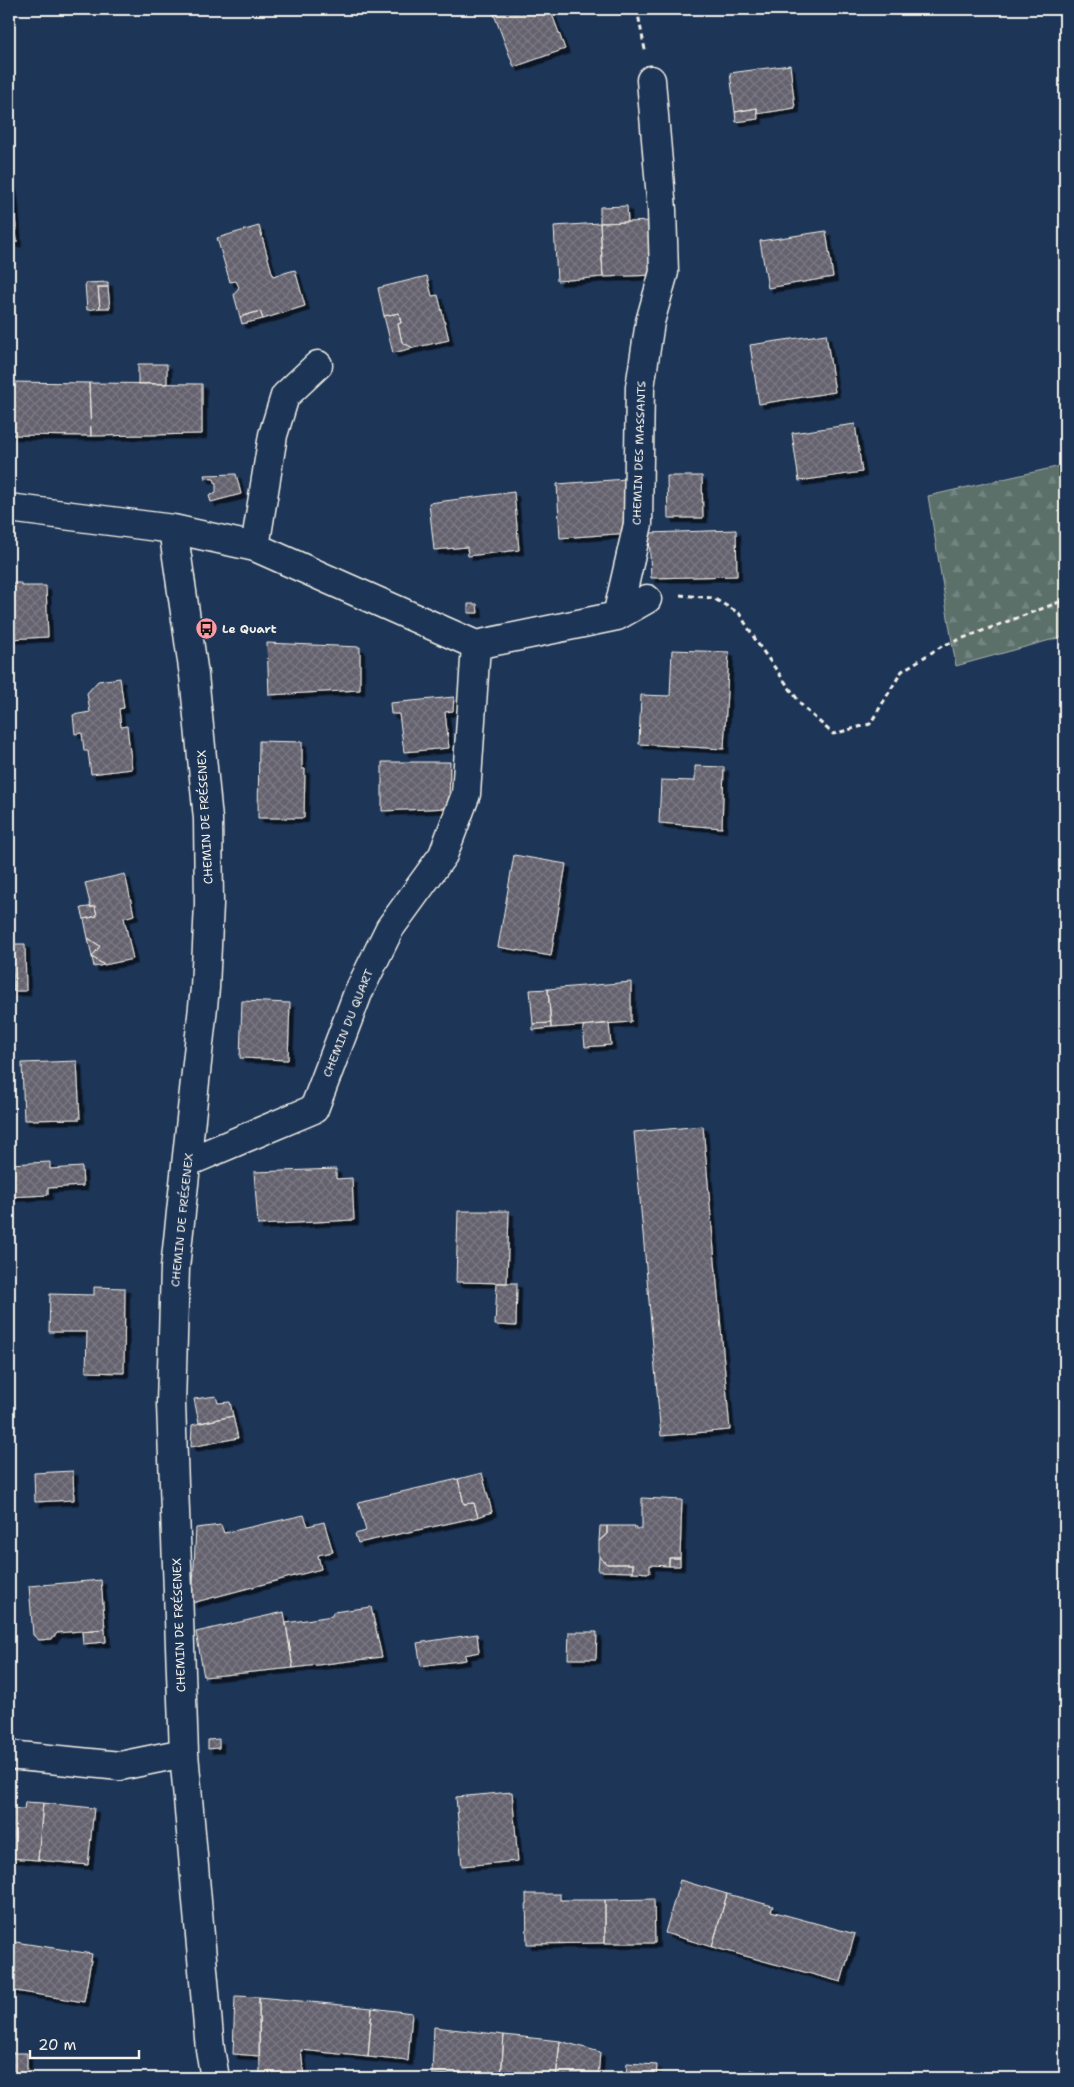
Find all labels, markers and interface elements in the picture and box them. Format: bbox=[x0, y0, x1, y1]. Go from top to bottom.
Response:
street label: CHEMIN DES MASSANTS bbox=[628, 380, 650, 525]
bus stop icon: Le Quart bbox=[194, 617, 218, 641]
place label: Le Quart bbox=[222, 621, 277, 637]
street label: CHEMIN DE FRÉSENEX bbox=[193, 749, 217, 885]
street label: CHEMIN DU QUART bbox=[319, 966, 377, 1080]
street label: CHEMIN DE FRÉSENEX bbox=[167, 1152, 197, 1288]
street label: CHEMIN DE FRÉSENEX bbox=[169, 1557, 189, 1692]
scale bar bbox=[30, 2027, 139, 2059]
text: 20 m bbox=[38, 2035, 77, 2055]

